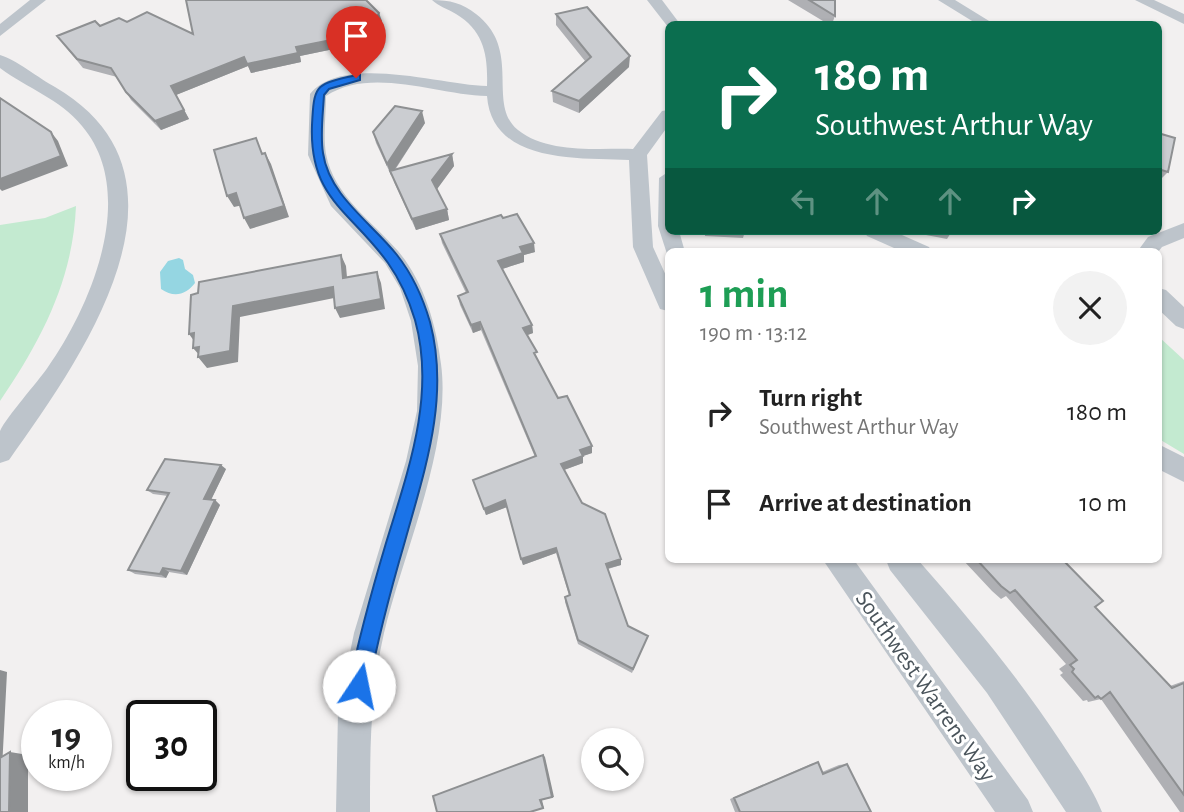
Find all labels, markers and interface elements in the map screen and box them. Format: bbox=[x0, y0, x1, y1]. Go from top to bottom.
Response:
pin bbox=[326, 6, 386, 78]
icon: arrive bbox=[337, 17, 375, 55]
icon: right bbox=[700, 49, 791, 140]
text: 180 m bbox=[815, 51, 929, 100]
text: Southwest Arthur Way bbox=[815, 109, 1093, 141]
icon: left bbox=[785, 182, 823, 220]
icon: ahead bbox=[858, 182, 896, 220]
icon: ahead bbox=[931, 182, 969, 220]
icon: right bbox=[1004, 182, 1042, 220]
button: close bbox=[1053, 271, 1127, 345]
text: 1 min bbox=[700, 273, 789, 315]
text: 190 m · 13:12 bbox=[700, 322, 807, 345]
text: Turn right bbox=[759, 385, 862, 411]
icon: right bbox=[700, 394, 738, 432]
text: 180 m bbox=[1067, 399, 1127, 425]
text: Southwest Arthur Way bbox=[759, 416, 959, 439]
icon: arrive bbox=[700, 485, 738, 523]
text: Arrive at destination bbox=[759, 490, 972, 516]
text: 10 m bbox=[1079, 490, 1127, 516]
street label: Southwest Warrens Way bbox=[851, 587, 1000, 786]
position arrow bbox=[322, 649, 396, 723]
speed limit sign: 30 bbox=[126, 700, 217, 791]
text: 19 bbox=[52, 719, 81, 754]
map controls bbox=[581, 728, 644, 791]
button: search bbox=[581, 728, 644, 791]
text: km/h bbox=[48, 754, 85, 772]

